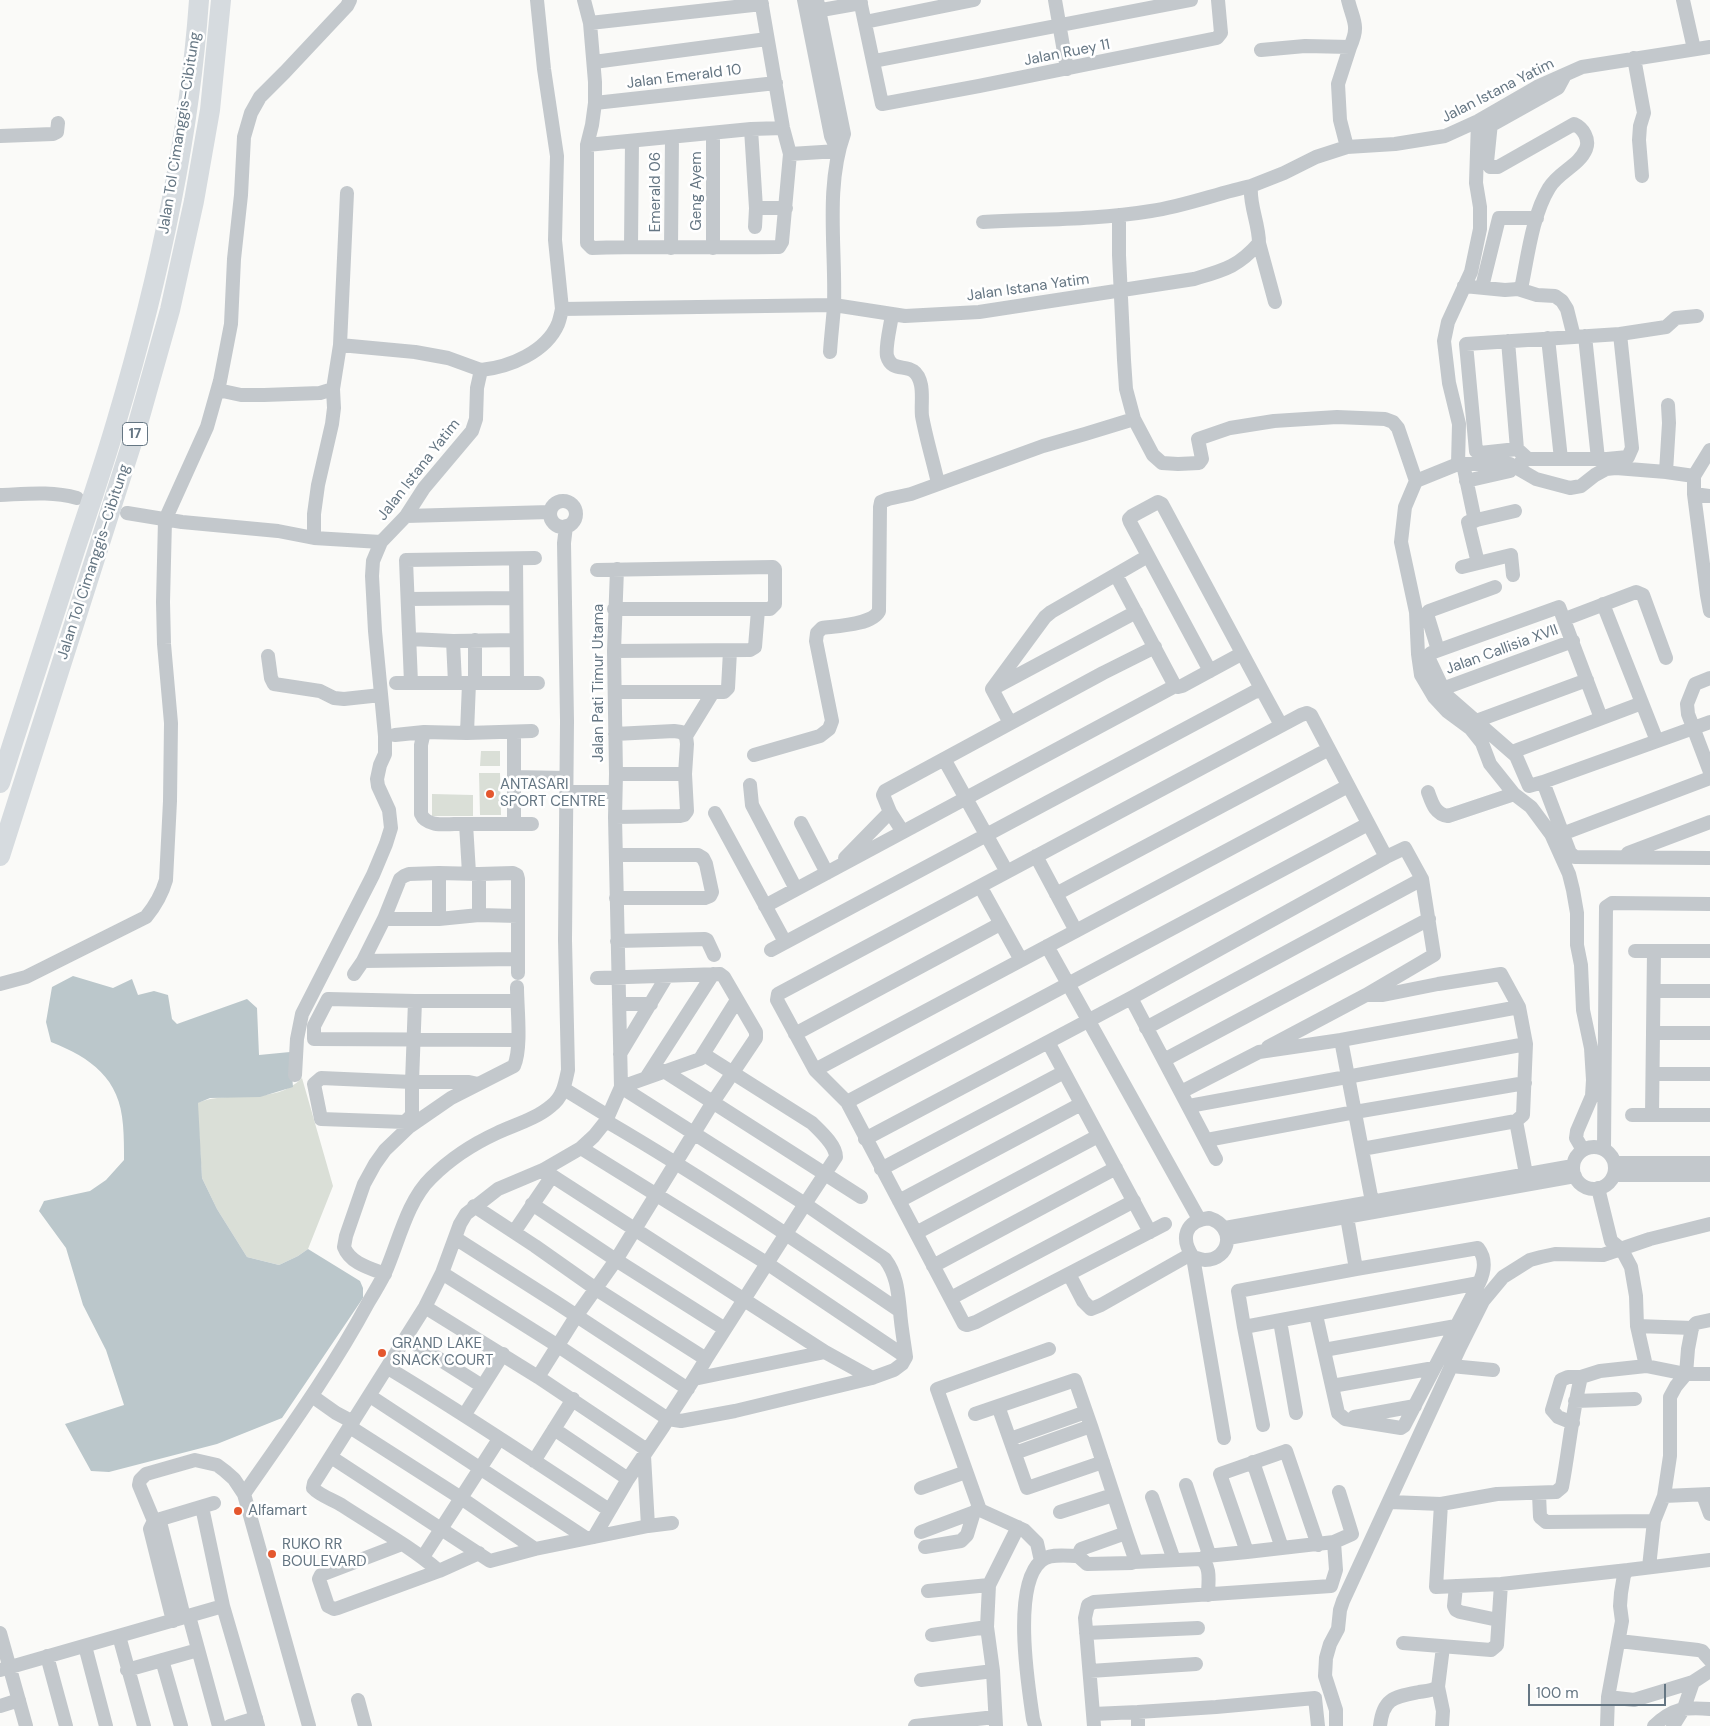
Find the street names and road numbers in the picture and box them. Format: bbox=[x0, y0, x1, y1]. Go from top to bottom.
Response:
street label: Jalan Tol Cimanggis–Cibitung bbox=[155, 31, 205, 235]
street label: Jalan Ruey 11 bbox=[1022, 36, 1112, 70]
street label: Jalan Istana Yatim bbox=[1439, 55, 1557, 127]
street label: Jalan Emerald 10 bbox=[626, 61, 742, 93]
street label: Geng Ayem bbox=[688, 151, 706, 231]
street label: Emerald 06 bbox=[647, 152, 665, 232]
street label: Jalan Istana Yatim bbox=[966, 270, 1090, 306]
street label: Jalan Istana Yatim bbox=[374, 416, 464, 524]
road number: 17 bbox=[122, 422, 148, 446]
street label: Jalan Tol Cimanggis–Cibitung bbox=[54, 462, 134, 662]
street label: Jalan Pati Timur Utama bbox=[590, 604, 608, 762]
street label: Jalan Callisia XVII bbox=[1443, 621, 1561, 679]

